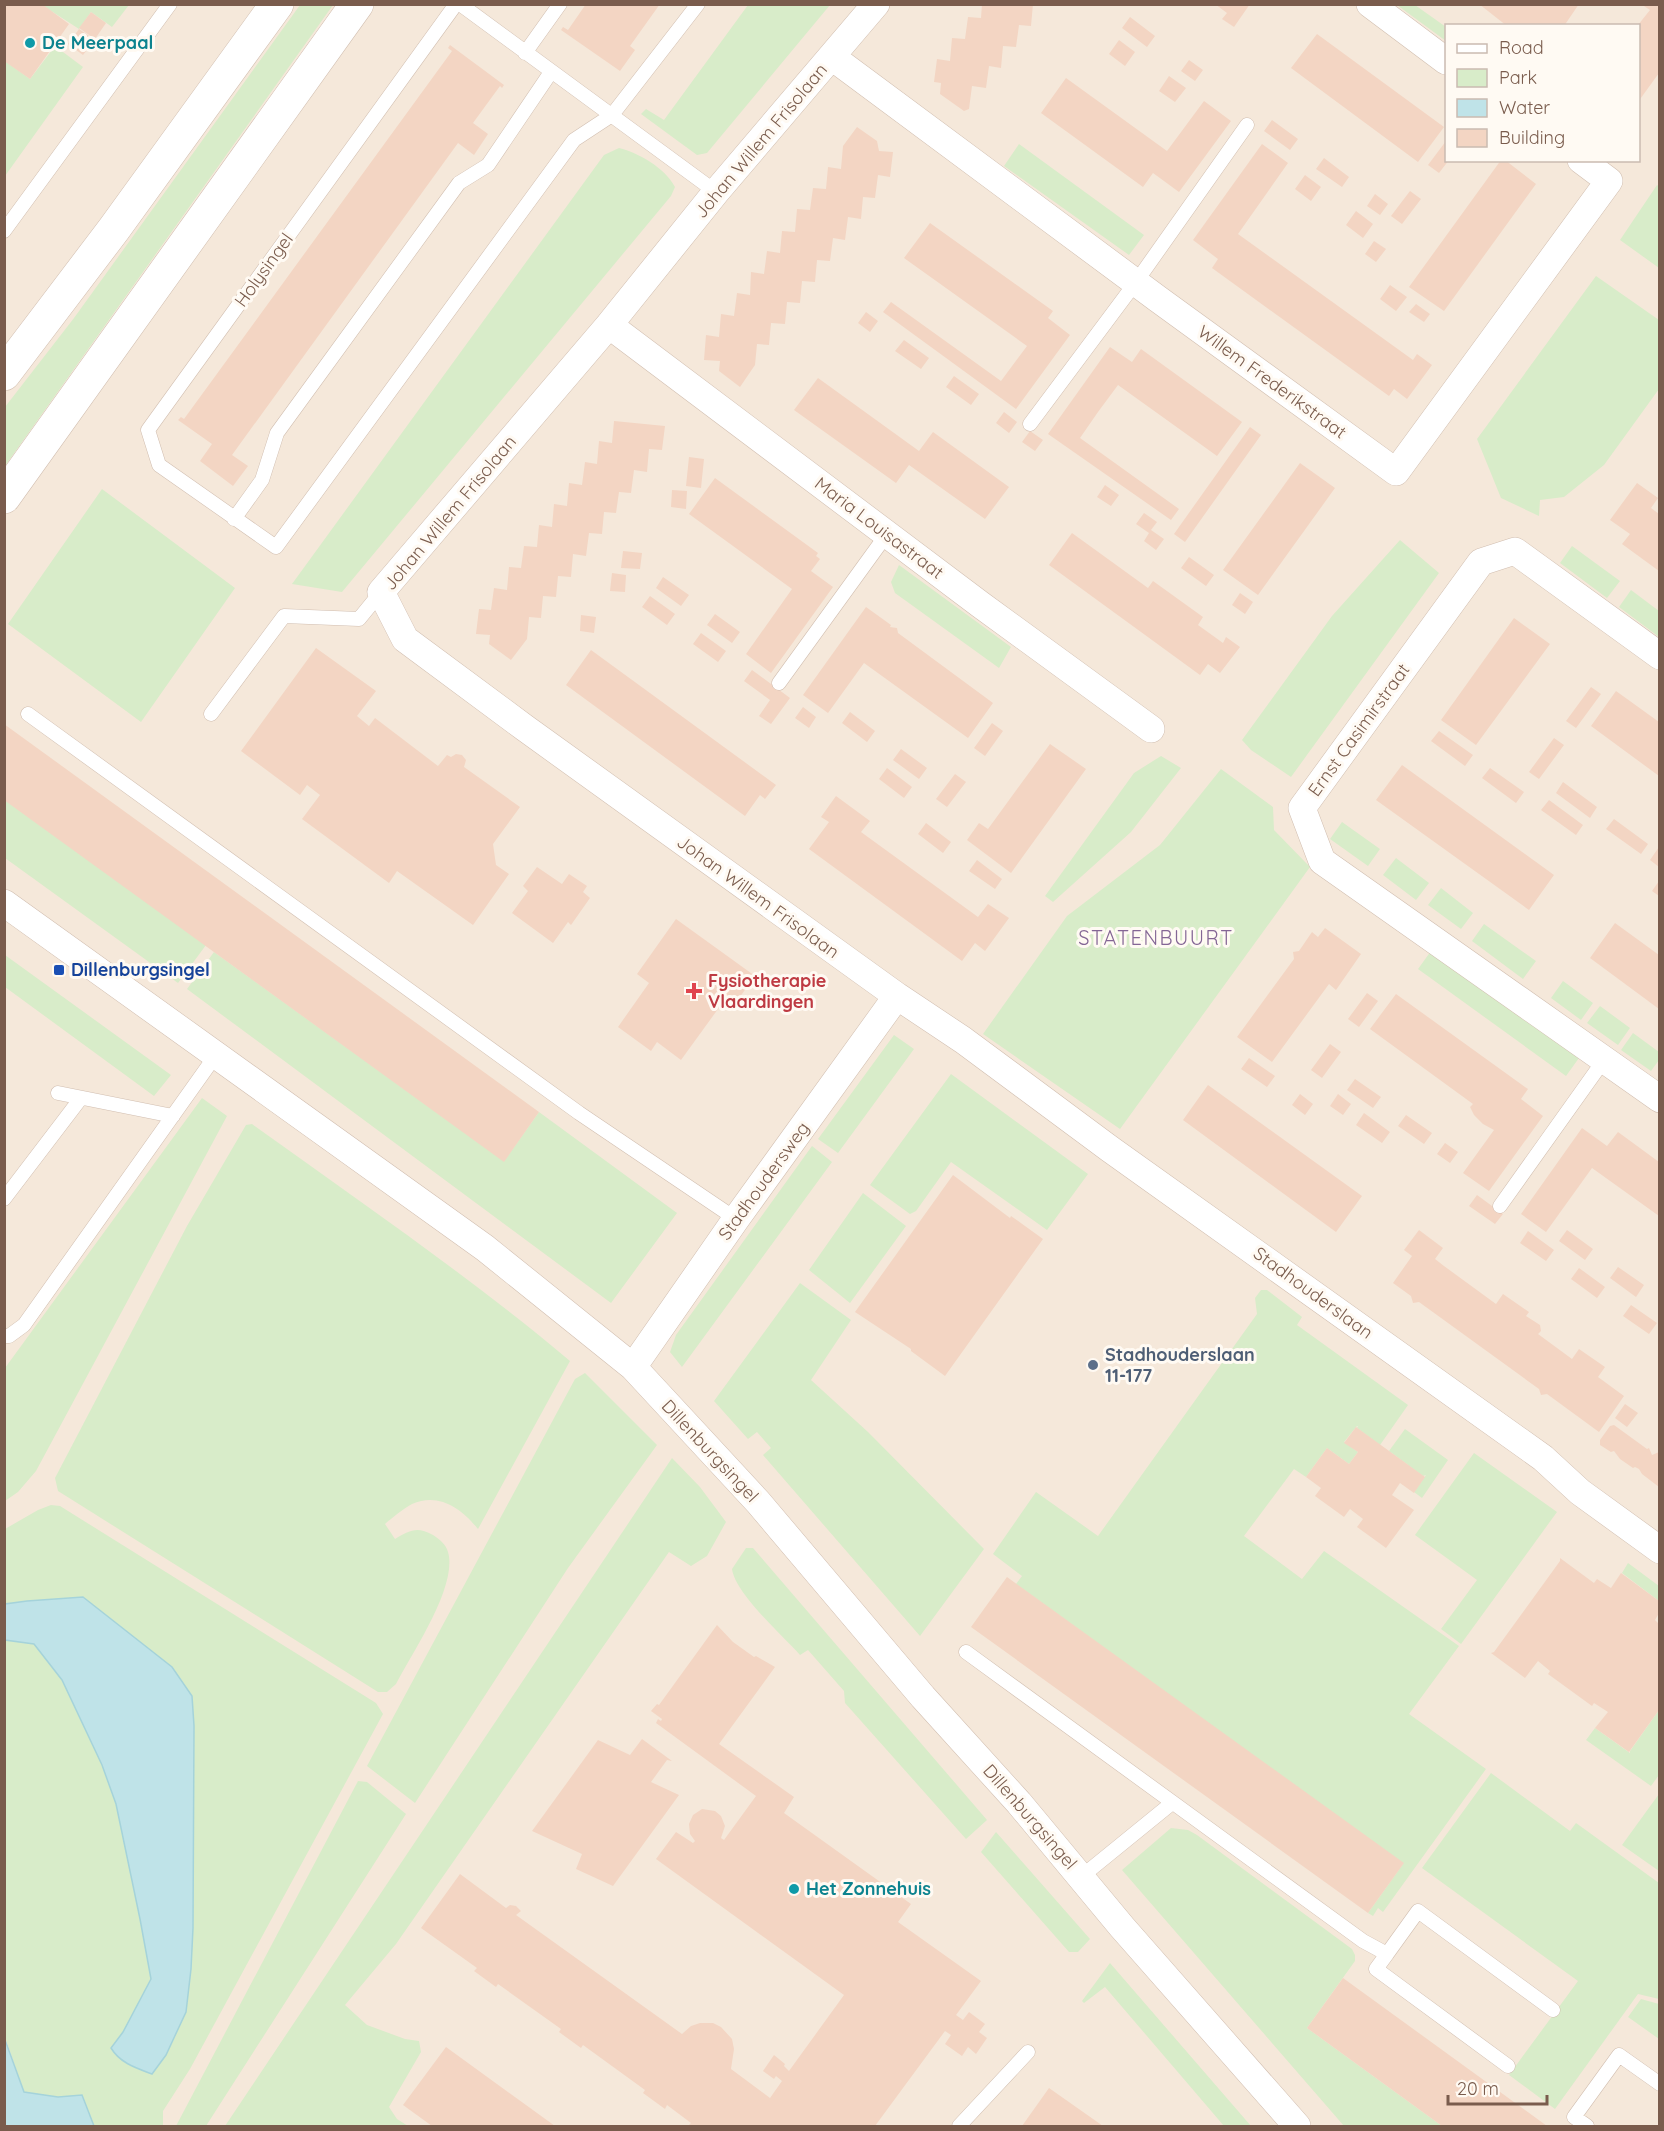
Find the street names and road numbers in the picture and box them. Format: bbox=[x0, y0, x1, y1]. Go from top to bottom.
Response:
street label: Johan Willem Frisolaan bbox=[689, 59, 832, 223]
street label: Holysingel bbox=[229, 228, 298, 311]
street label: Willem Frederikstraat bbox=[1193, 320, 1351, 443]
street label: Johan Willem Frisolaan bbox=[378, 431, 521, 595]
street label: Maria Louisastraat bbox=[810, 472, 948, 584]
street label: Ernst Casimirstraat bbox=[1303, 659, 1414, 801]
street label: Johan Willem Frisolaan bbox=[673, 830, 844, 963]
street label: Stadhoudersweg bbox=[713, 1117, 814, 1244]
street label: Stadhouderslaan bbox=[1249, 1241, 1378, 1344]
street label: Dillenburgsingel bbox=[657, 1394, 764, 1507]
street label: Dillenburgsingel bbox=[978, 1759, 1082, 1874]

